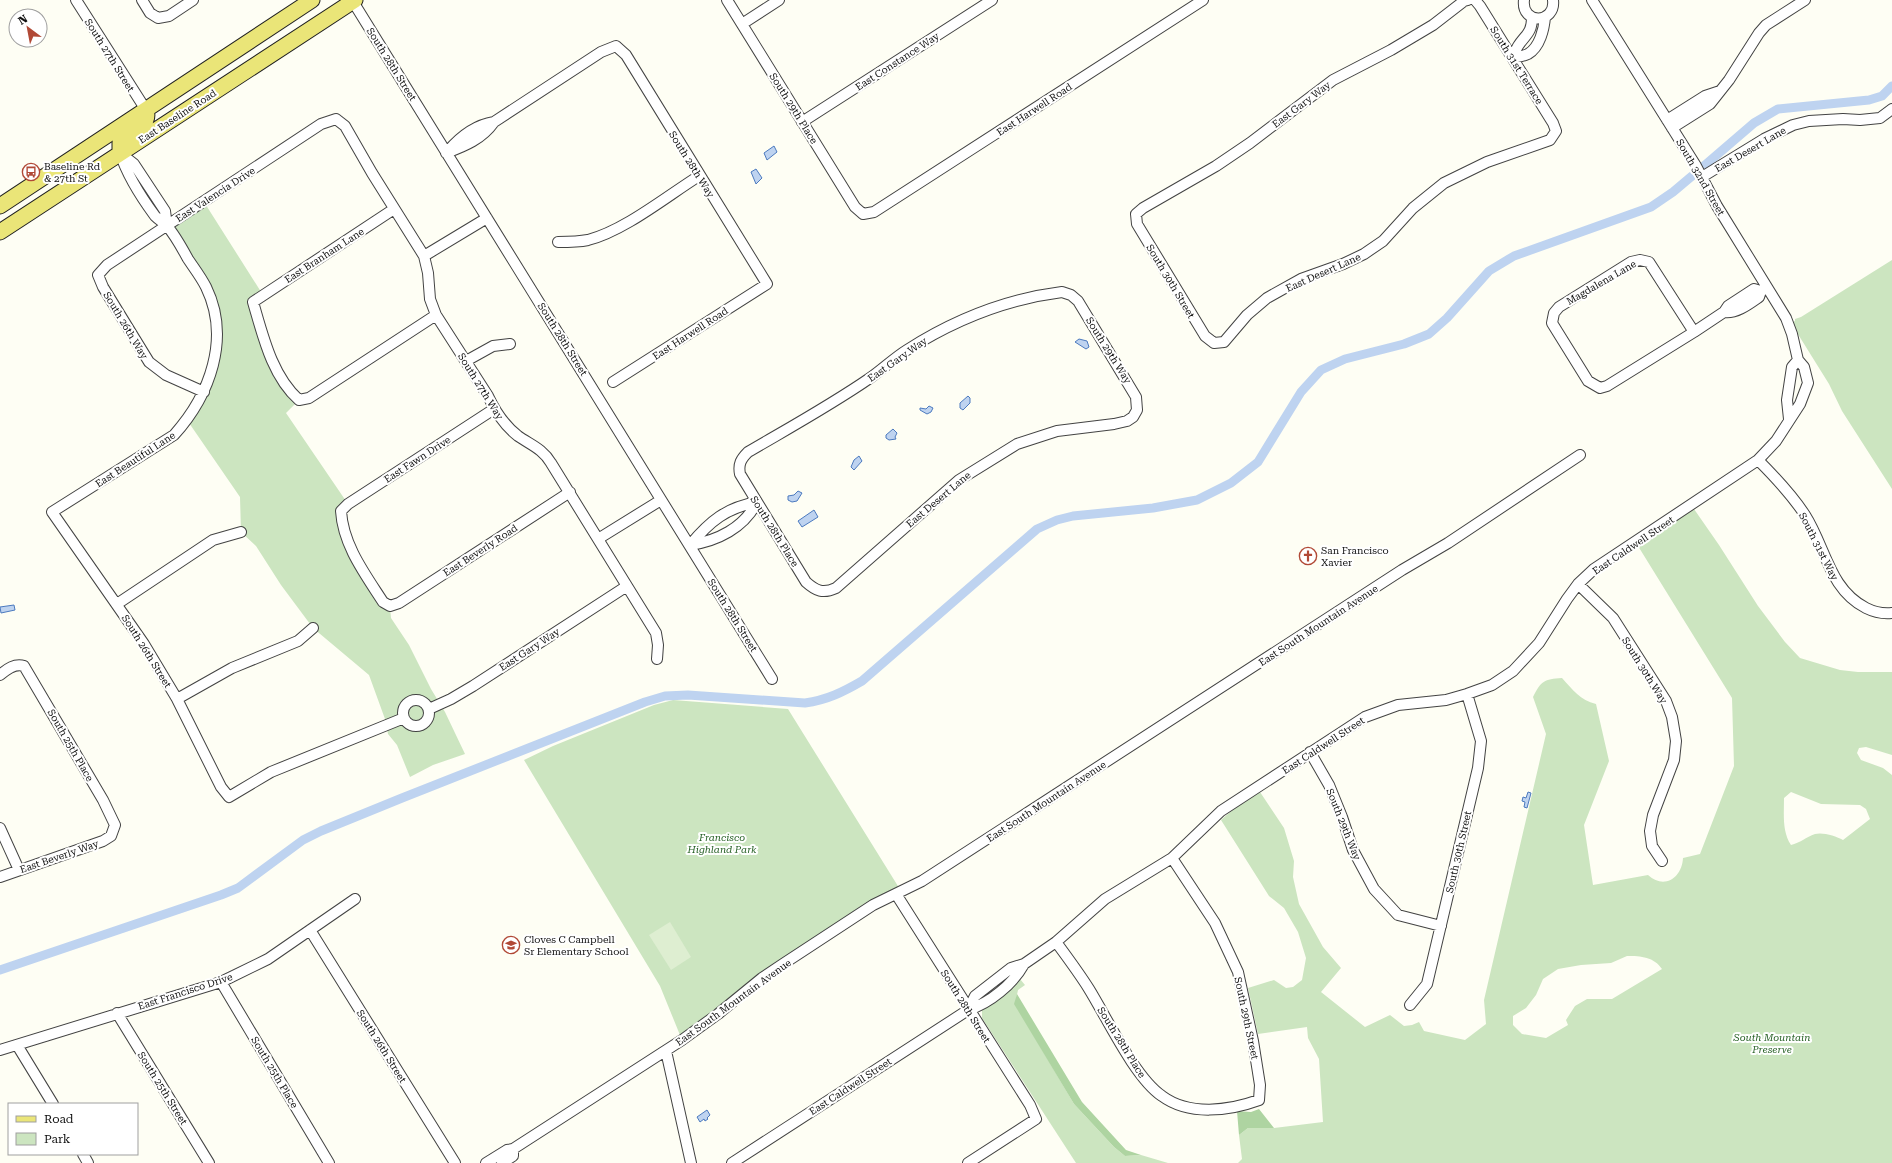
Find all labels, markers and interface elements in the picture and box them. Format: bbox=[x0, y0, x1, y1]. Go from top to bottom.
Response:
north arrow bbox=[8, 8, 48, 48]
text: N bbox=[16, 12, 30, 28]
street label: South 27th Street bbox=[83, 17, 137, 94]
street label: South 31st Terrace bbox=[1488, 24, 1545, 107]
street label: South 28th Street bbox=[365, 26, 419, 103]
street label: East Constance Way bbox=[853, 30, 941, 93]
street label: South 29th Place bbox=[767, 71, 820, 146]
street label: East Gary Way bbox=[1270, 79, 1333, 130]
street label: East Harwell Road bbox=[995, 81, 1074, 138]
street label: East Baseline Road bbox=[136, 87, 219, 146]
street label: East Desert Lane bbox=[1713, 124, 1788, 174]
street label: South 28th Way bbox=[667, 129, 716, 200]
street label: South 32nd Street bbox=[1674, 137, 1727, 218]
place label: Baseline Rd & 27th St bbox=[44, 161, 101, 184]
bus stop icon: Baseline Rd & 27th St bbox=[21, 162, 41, 182]
street label: East Valencia Drive bbox=[173, 164, 257, 224]
street label: East Branham Lane bbox=[282, 225, 366, 285]
street label: South 30th Street bbox=[1144, 242, 1197, 320]
street label: East Desert Lane bbox=[1284, 251, 1363, 294]
street label: Magdalena Lane bbox=[1564, 258, 1639, 307]
street label: South 26th Way bbox=[101, 290, 150, 361]
street label: South 28th Street bbox=[536, 301, 590, 378]
street label: East Harwell Road bbox=[651, 305, 730, 362]
street label: South 29th Way bbox=[1084, 315, 1133, 386]
street label: East Gary Way bbox=[866, 335, 929, 384]
street label: South 27th Way bbox=[456, 351, 505, 422]
street label: East Beautiful Lane bbox=[93, 429, 178, 489]
street label: East Fawn Drive bbox=[382, 434, 453, 485]
street label: East Desert Lane bbox=[904, 469, 973, 529]
street label: South 28th Place bbox=[748, 494, 801, 569]
street label: South 31st Way bbox=[1797, 511, 1840, 582]
street label: East Caldwell Street bbox=[1590, 514, 1676, 577]
street label: East Beverly Road bbox=[441, 522, 520, 579]
place label: San Francisco Xavier bbox=[1321, 545, 1389, 568]
church icon: San Francisco Xavier bbox=[1298, 546, 1318, 566]
street label: South 28th Street bbox=[706, 577, 760, 654]
street label: East South Mountain Avenue bbox=[1257, 582, 1380, 668]
street label: South 26th Street bbox=[120, 613, 174, 690]
street label: East Gary Way bbox=[497, 626, 562, 673]
street label: South 30th Way bbox=[1620, 635, 1669, 706]
street label: South 25th Place bbox=[45, 707, 96, 784]
street label: East Caldwell Street bbox=[1280, 715, 1367, 776]
street label: East South Mountain Avenue bbox=[985, 758, 1108, 844]
street label: South 29th Way bbox=[1324, 787, 1363, 862]
street label: South 30th Street bbox=[1444, 810, 1473, 894]
park label: Francisco Highland Park bbox=[686, 832, 757, 855]
street label: East Beverly Way bbox=[18, 838, 100, 875]
place label: Cloves C Campbell Sr Elementary School bbox=[524, 934, 629, 957]
school or university icon: Cloves C Campbell Sr Elementary School bbox=[501, 935, 521, 955]
street label: East South Mountain Avenue bbox=[674, 957, 793, 1048]
street label: South 28th Street bbox=[939, 968, 993, 1045]
street label: East Francisco Drive bbox=[137, 971, 234, 1012]
street label: South 29th Street bbox=[1232, 976, 1261, 1061]
street label: South 28th Place bbox=[1095, 1005, 1148, 1080]
street label: South 26th Street bbox=[355, 1008, 409, 1085]
park label: South Mountain Preserve bbox=[1733, 1032, 1810, 1055]
street label: South 25th Place bbox=[249, 1035, 300, 1110]
street label: South 25th Street bbox=[136, 1050, 190, 1127]
street label: East Caldwell Street bbox=[807, 1056, 894, 1117]
legend bbox=[8, 1103, 138, 1155]
text: Road bbox=[44, 1112, 74, 1126]
text: Park bbox=[44, 1132, 71, 1146]

